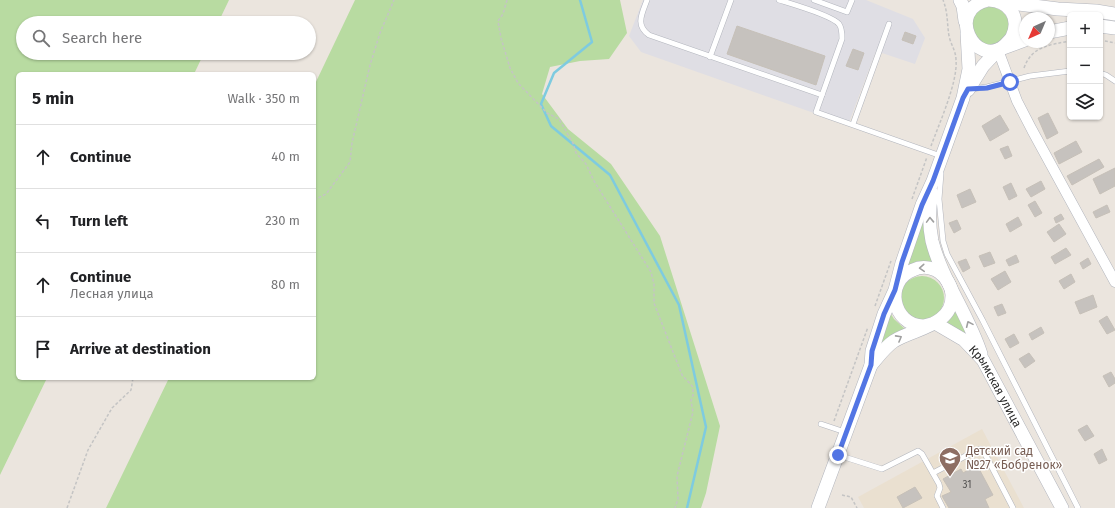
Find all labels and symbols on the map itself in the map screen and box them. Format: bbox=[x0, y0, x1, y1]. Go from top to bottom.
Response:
north arrow bbox=[1019, 12, 1055, 48]
route start bbox=[1001, 73, 1019, 91]
one-way arrow bbox=[926, 217, 935, 223]
one-way arrow bbox=[919, 264, 925, 273]
one-way arrow bbox=[966, 320, 974, 328]
one-way arrow bbox=[895, 336, 902, 343]
street label: Крымская улица bbox=[966, 342, 1025, 430]
place label: Детский сад №27 «Бобренок» bbox=[965, 444, 1063, 472]
school or university icon: Детский сад №27 «Бобренок» bbox=[937, 445, 963, 478]
route end bbox=[829, 446, 847, 464]
house number: 31 bbox=[962, 479, 972, 491]

